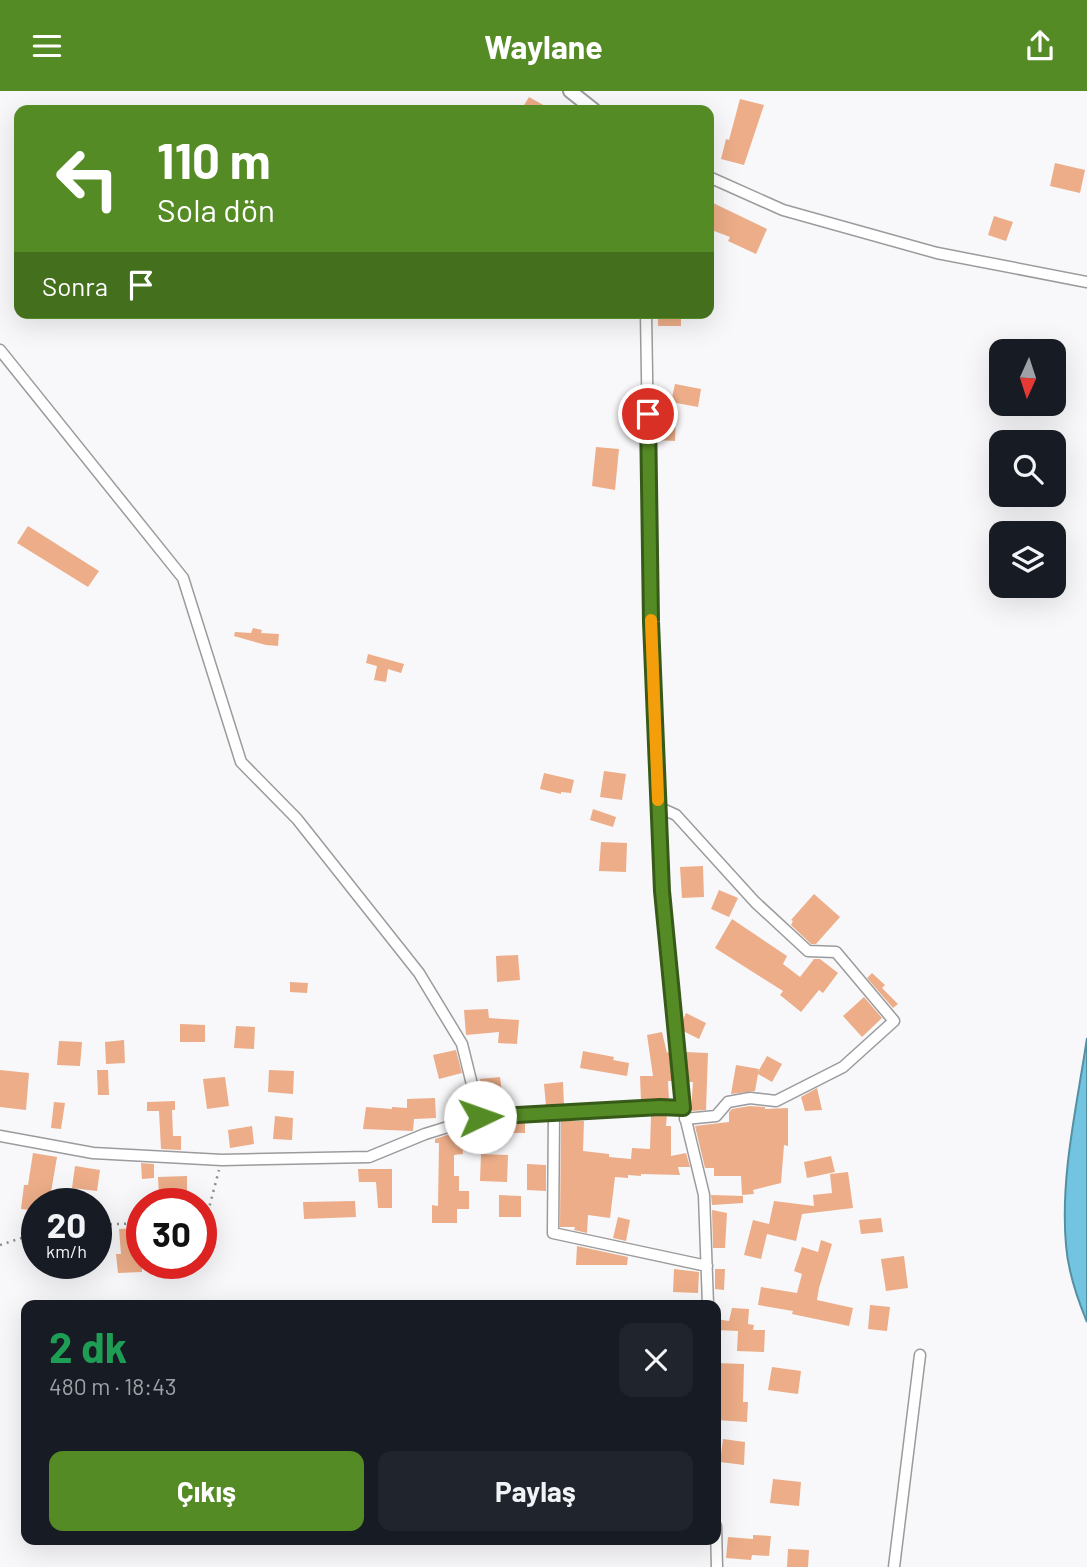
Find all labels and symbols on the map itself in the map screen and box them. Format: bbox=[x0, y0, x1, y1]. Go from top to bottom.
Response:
north arrow bbox=[989, 339, 1066, 417]
pin bbox=[618, 384, 678, 444]
position arrow bbox=[443, 1080, 517, 1154]
speed limit sign: 30 bbox=[126, 1188, 217, 1279]

